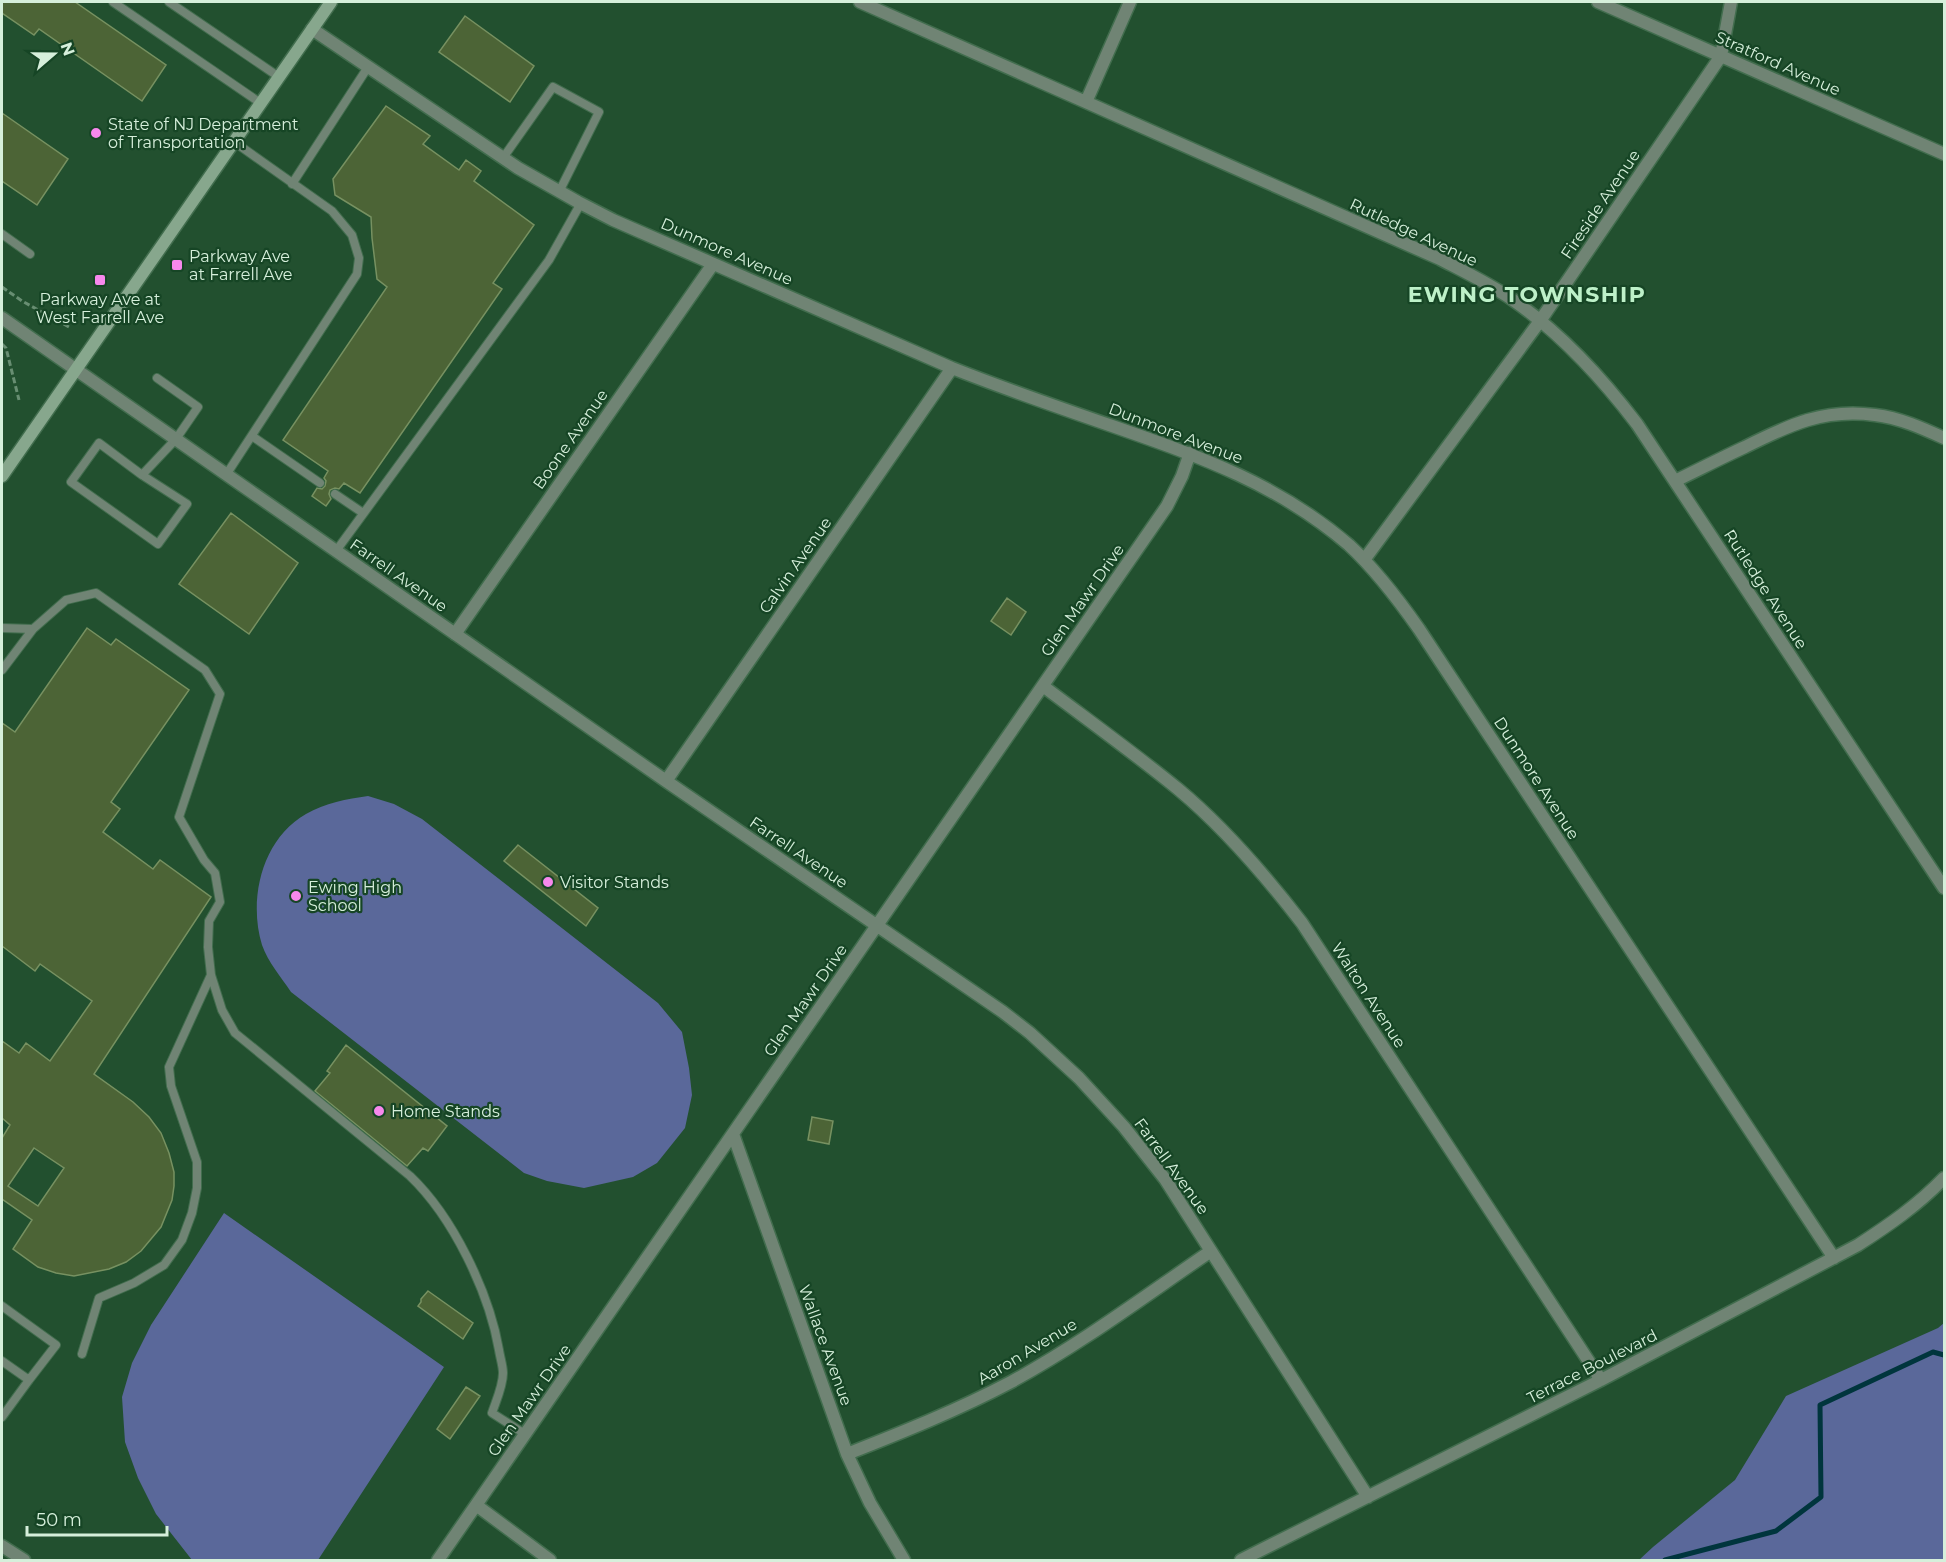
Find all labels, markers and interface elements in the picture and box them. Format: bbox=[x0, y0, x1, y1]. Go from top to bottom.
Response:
north arrow bbox=[24, 24, 84, 84]
street label: Stratford Avenue bbox=[1712, 27, 1843, 100]
text: N bbox=[56, 40, 79, 58]
place label: State of NJ Department of Transportation bbox=[108, 115, 299, 152]
marker: State of NJ Department of Transportation bbox=[89, 126, 103, 140]
street label: Fireside Avenue bbox=[1557, 146, 1644, 262]
street label: Rutledge Avenue bbox=[1347, 195, 1481, 270]
street label: Dunmore Avenue bbox=[658, 214, 796, 289]
place label: Parkway Ave at Farrell Ave bbox=[189, 247, 292, 284]
marker: Parkway Ave at Farrell Ave bbox=[170, 258, 184, 272]
marker: Parkway Ave at West Farrell Ave bbox=[93, 273, 107, 287]
district label: EWING TOWNSHIP bbox=[1408, 281, 1646, 308]
place label: Parkway Ave at West Farrell Ave bbox=[36, 290, 164, 327]
street label: Boone Avenue bbox=[529, 386, 612, 493]
street label: Dunmore Avenue bbox=[1106, 399, 1246, 468]
street label: Calvin Avenue bbox=[755, 513, 836, 617]
street label: Rutledge Avenue bbox=[1720, 526, 1811, 653]
street label: Farrell Avenue bbox=[346, 535, 451, 616]
street label: Glen Mawr Drive bbox=[1037, 541, 1128, 660]
street label: Dunmore Avenue bbox=[1490, 713, 1583, 843]
street label: Farrell Avenue bbox=[746, 812, 852, 892]
place label: Visitor Stands bbox=[560, 873, 669, 892]
marker: Visitor Stands bbox=[541, 875, 555, 889]
place label: Ewing High School bbox=[308, 878, 402, 915]
marker: Ewing High School bbox=[289, 889, 303, 903]
street label: Walton Avenue bbox=[1327, 939, 1410, 1052]
street label: Glen Mawr Drive bbox=[760, 941, 851, 1060]
place label: Home Stands bbox=[391, 1102, 500, 1121]
marker: Home Stands bbox=[372, 1104, 386, 1118]
street label: Farrell Avenue bbox=[1130, 1114, 1213, 1218]
street label: Wallace Avenue bbox=[795, 1282, 856, 1408]
street label: Aaron Avenue bbox=[974, 1314, 1080, 1389]
street label: Terrace Boulevard bbox=[1524, 1325, 1661, 1408]
street label: Glen Mawr Drive bbox=[484, 1341, 575, 1460]
scale bar bbox=[27, 1499, 166, 1537]
text: 50 m bbox=[36, 1509, 82, 1531]

